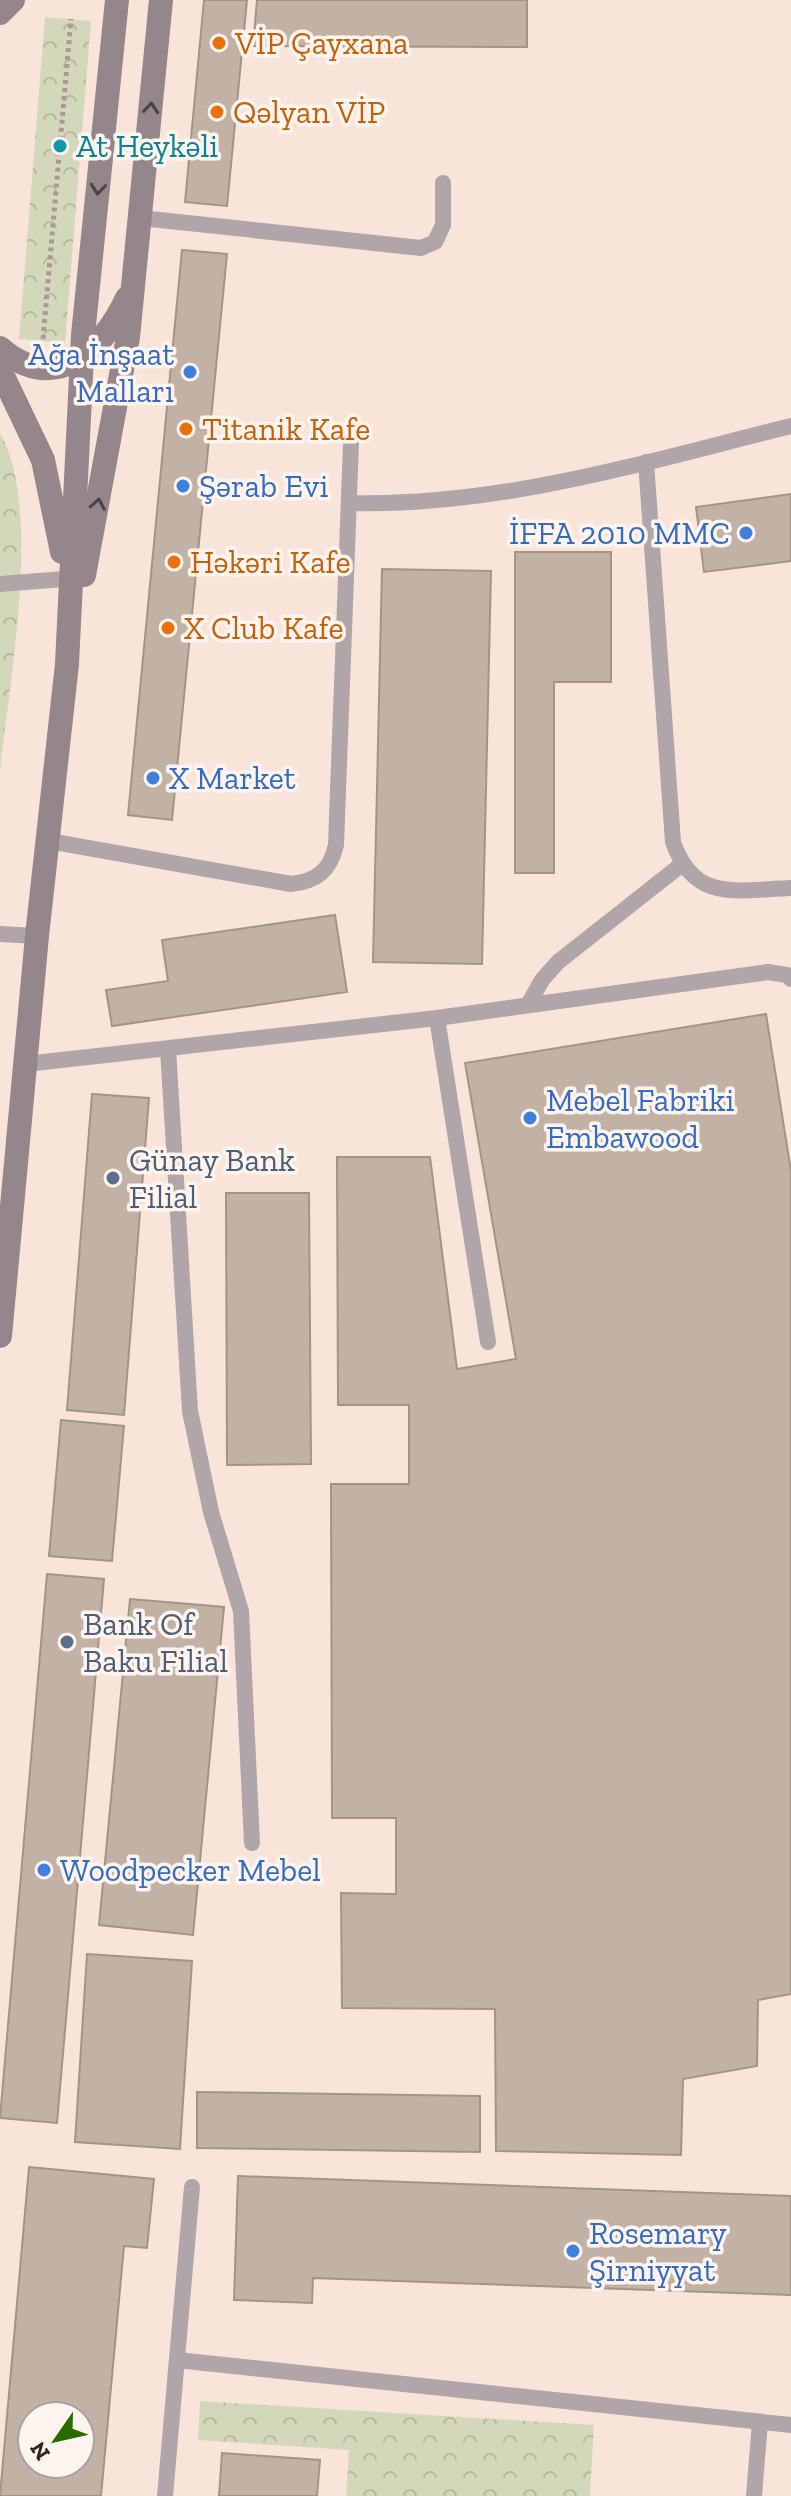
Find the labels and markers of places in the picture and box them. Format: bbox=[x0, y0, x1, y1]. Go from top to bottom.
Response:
place label: VİP Çayxana bbox=[234, 24, 408, 62]
marker: VİP Çayxana bbox=[210, 34, 228, 52]
place label: Qəlyan VİP bbox=[233, 93, 385, 131]
marker: Qəlyan VİP bbox=[208, 103, 226, 121]
place label: At Heykəli bbox=[76, 127, 218, 165]
marker: At Heykəli bbox=[51, 137, 69, 155]
place label: Ağa İnşaat Malları bbox=[28, 335, 174, 410]
marker: Ağa İnşaat Malları bbox=[181, 363, 199, 381]
place label: Titanik Kafe bbox=[202, 410, 370, 448]
marker: Titanik Kafe bbox=[177, 420, 195, 438]
place label: Şərab Evi bbox=[199, 467, 328, 505]
marker: Şərab Evi bbox=[174, 477, 192, 495]
place label: İFFA 2010 MMC bbox=[509, 514, 730, 552]
marker: İFFA 2010 MMC bbox=[737, 524, 755, 542]
place label: Həkəri Kafe bbox=[190, 543, 351, 581]
marker: Həkəri Kafe bbox=[165, 553, 183, 571]
place label: X Club Kafe bbox=[184, 609, 344, 647]
marker: X Club Kafe bbox=[159, 619, 177, 637]
place label: X Market bbox=[169, 759, 296, 797]
marker: X Market bbox=[144, 769, 162, 787]
place label: Mebel Fabriki Embawood bbox=[546, 1081, 734, 1156]
marker: Mebel Fabriki Embawood bbox=[521, 1109, 539, 1127]
place label: Günay Bank Filial bbox=[129, 1141, 295, 1216]
marker: Günay Bank Filial bbox=[104, 1169, 122, 1187]
place label: Bank Of Baku Filial bbox=[83, 1605, 228, 1680]
marker: Bank Of Baku Filial bbox=[58, 1633, 76, 1651]
place label: Woodpecker Mebel bbox=[60, 1851, 321, 1889]
marker: Woodpecker Mebel bbox=[35, 1861, 53, 1879]
place label: Rosemary Şirniyyat bbox=[589, 2214, 727, 2289]
marker: Rosemary Şirniyyat bbox=[564, 2242, 582, 2260]

